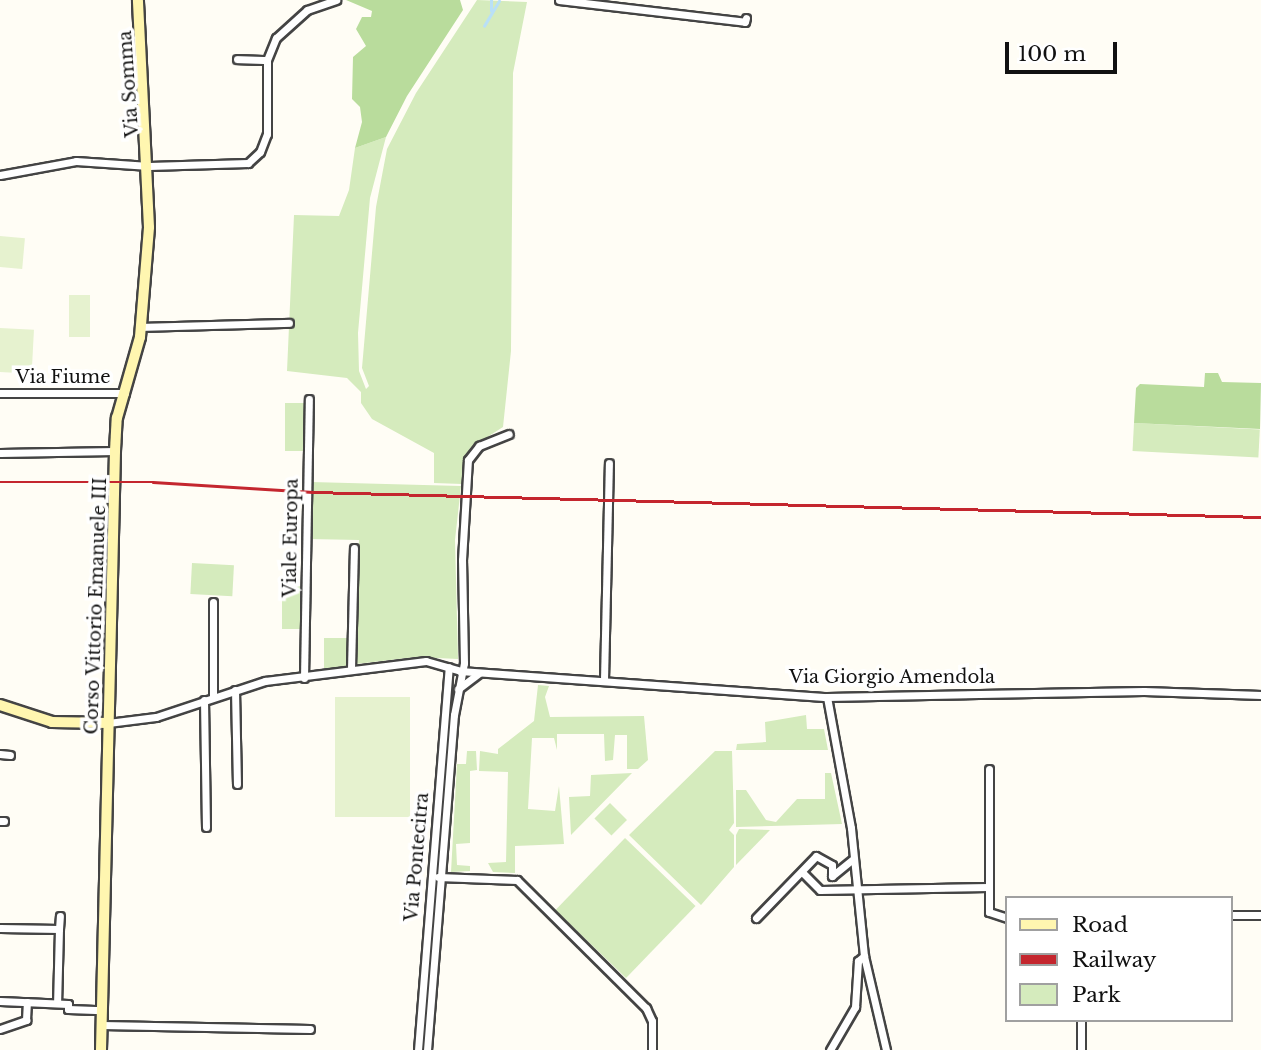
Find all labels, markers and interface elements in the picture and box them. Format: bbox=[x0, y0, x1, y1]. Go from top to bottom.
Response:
scale bar bbox=[1009, 28, 1121, 72]
street label: Via Somma bbox=[114, 30, 144, 138]
text: 100 m bbox=[1018, 41, 1086, 67]
street label: Via Fiume bbox=[15, 366, 111, 388]
street label: Corso Vittorio Emanuele III bbox=[81, 477, 111, 735]
street label: Viale Europa bbox=[279, 478, 303, 598]
street label: Via Giorgio Amendola bbox=[789, 666, 995, 688]
street label: Via Pontecitra bbox=[401, 792, 433, 922]
legend bbox=[1006, 896, 1233, 1022]
text: Road bbox=[1072, 912, 1128, 938]
text: Railway bbox=[1072, 947, 1156, 973]
text: Park bbox=[1072, 982, 1121, 1008]

